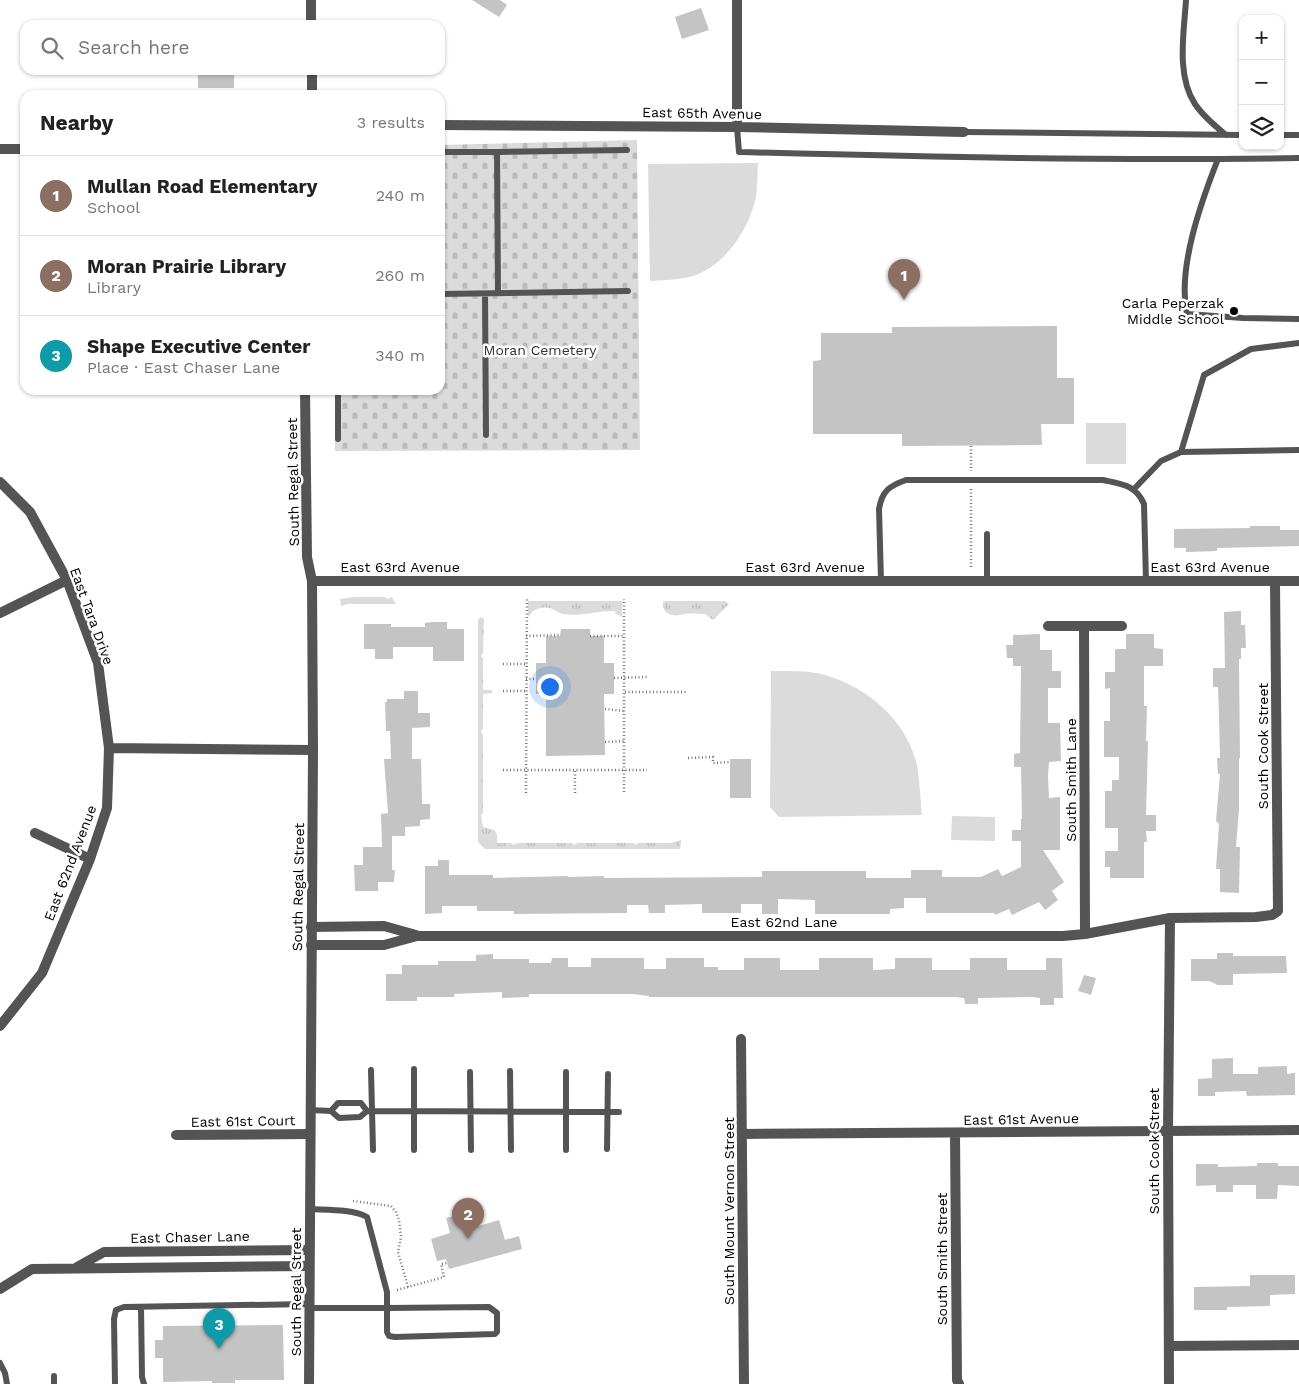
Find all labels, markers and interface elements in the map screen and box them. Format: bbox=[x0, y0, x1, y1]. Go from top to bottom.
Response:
map controls bbox=[1239, 15, 1284, 150]
button: + bbox=[1239, 15, 1284, 60]
search box bbox=[20, 20, 445, 75]
icon: search bbox=[38, 34, 66, 62]
text: Search here bbox=[78, 36, 189, 59]
button: − bbox=[1239, 60, 1284, 105]
street label: East 65th Avenue bbox=[642, 104, 762, 122]
button: layers bbox=[1239, 105, 1284, 150]
text: Nearby bbox=[40, 110, 113, 135]
text: 3 results bbox=[357, 113, 425, 132]
text: Mullan Road Elementary bbox=[87, 175, 317, 198]
text: 1 bbox=[53, 186, 59, 205]
text: 240 m bbox=[376, 186, 425, 205]
text: School bbox=[87, 198, 140, 217]
text: Moran Prairie Library bbox=[87, 255, 286, 278]
pin: 1 bbox=[888, 259, 920, 300]
text: 2 bbox=[51, 266, 61, 285]
text: 260 m bbox=[375, 266, 425, 285]
text: Library bbox=[87, 278, 141, 297]
place label: Carla Peperzak Middle School bbox=[1122, 295, 1225, 327]
marker: Carla Peperzak Middle School bbox=[1228, 305, 1240, 317]
text: Shape Executive Center bbox=[87, 335, 311, 358]
park label: Moran Cemetery bbox=[484, 342, 597, 358]
text: 3 bbox=[51, 346, 61, 365]
text: 340 m bbox=[375, 346, 425, 365]
text: Place · East Chaser Lane bbox=[87, 358, 280, 377]
street label: South Regal Street bbox=[284, 417, 302, 546]
street label: East 63rd Avenue bbox=[340, 559, 460, 575]
street label: East 63rd Avenue bbox=[745, 559, 865, 575]
street label: East 63rd Avenue bbox=[1150, 559, 1270, 575]
street label: East Tara Drive bbox=[67, 565, 117, 667]
your location bbox=[537, 674, 563, 700]
street label: South Cook Street bbox=[1255, 683, 1271, 809]
street label: South Smith Lane bbox=[1063, 718, 1079, 842]
street label: East 62nd Avenue bbox=[41, 803, 99, 923]
street label: South Regal Street bbox=[289, 822, 307, 951]
street label: East 62nd Lane bbox=[731, 914, 837, 930]
street label: South Cook Street bbox=[1146, 1088, 1162, 1214]
street label: East 61st Avenue bbox=[963, 1110, 1079, 1128]
street label: East 61st Court bbox=[191, 1112, 296, 1130]
street label: South Mount Vernon Street bbox=[721, 1117, 737, 1305]
street label: South Smith Street bbox=[934, 1192, 950, 1325]
pin: 2 bbox=[452, 1198, 484, 1239]
street label: East Chaser Lane bbox=[130, 1228, 250, 1246]
street label: South Regal Street bbox=[288, 1228, 304, 1356]
pin: 3 bbox=[203, 1308, 235, 1349]

